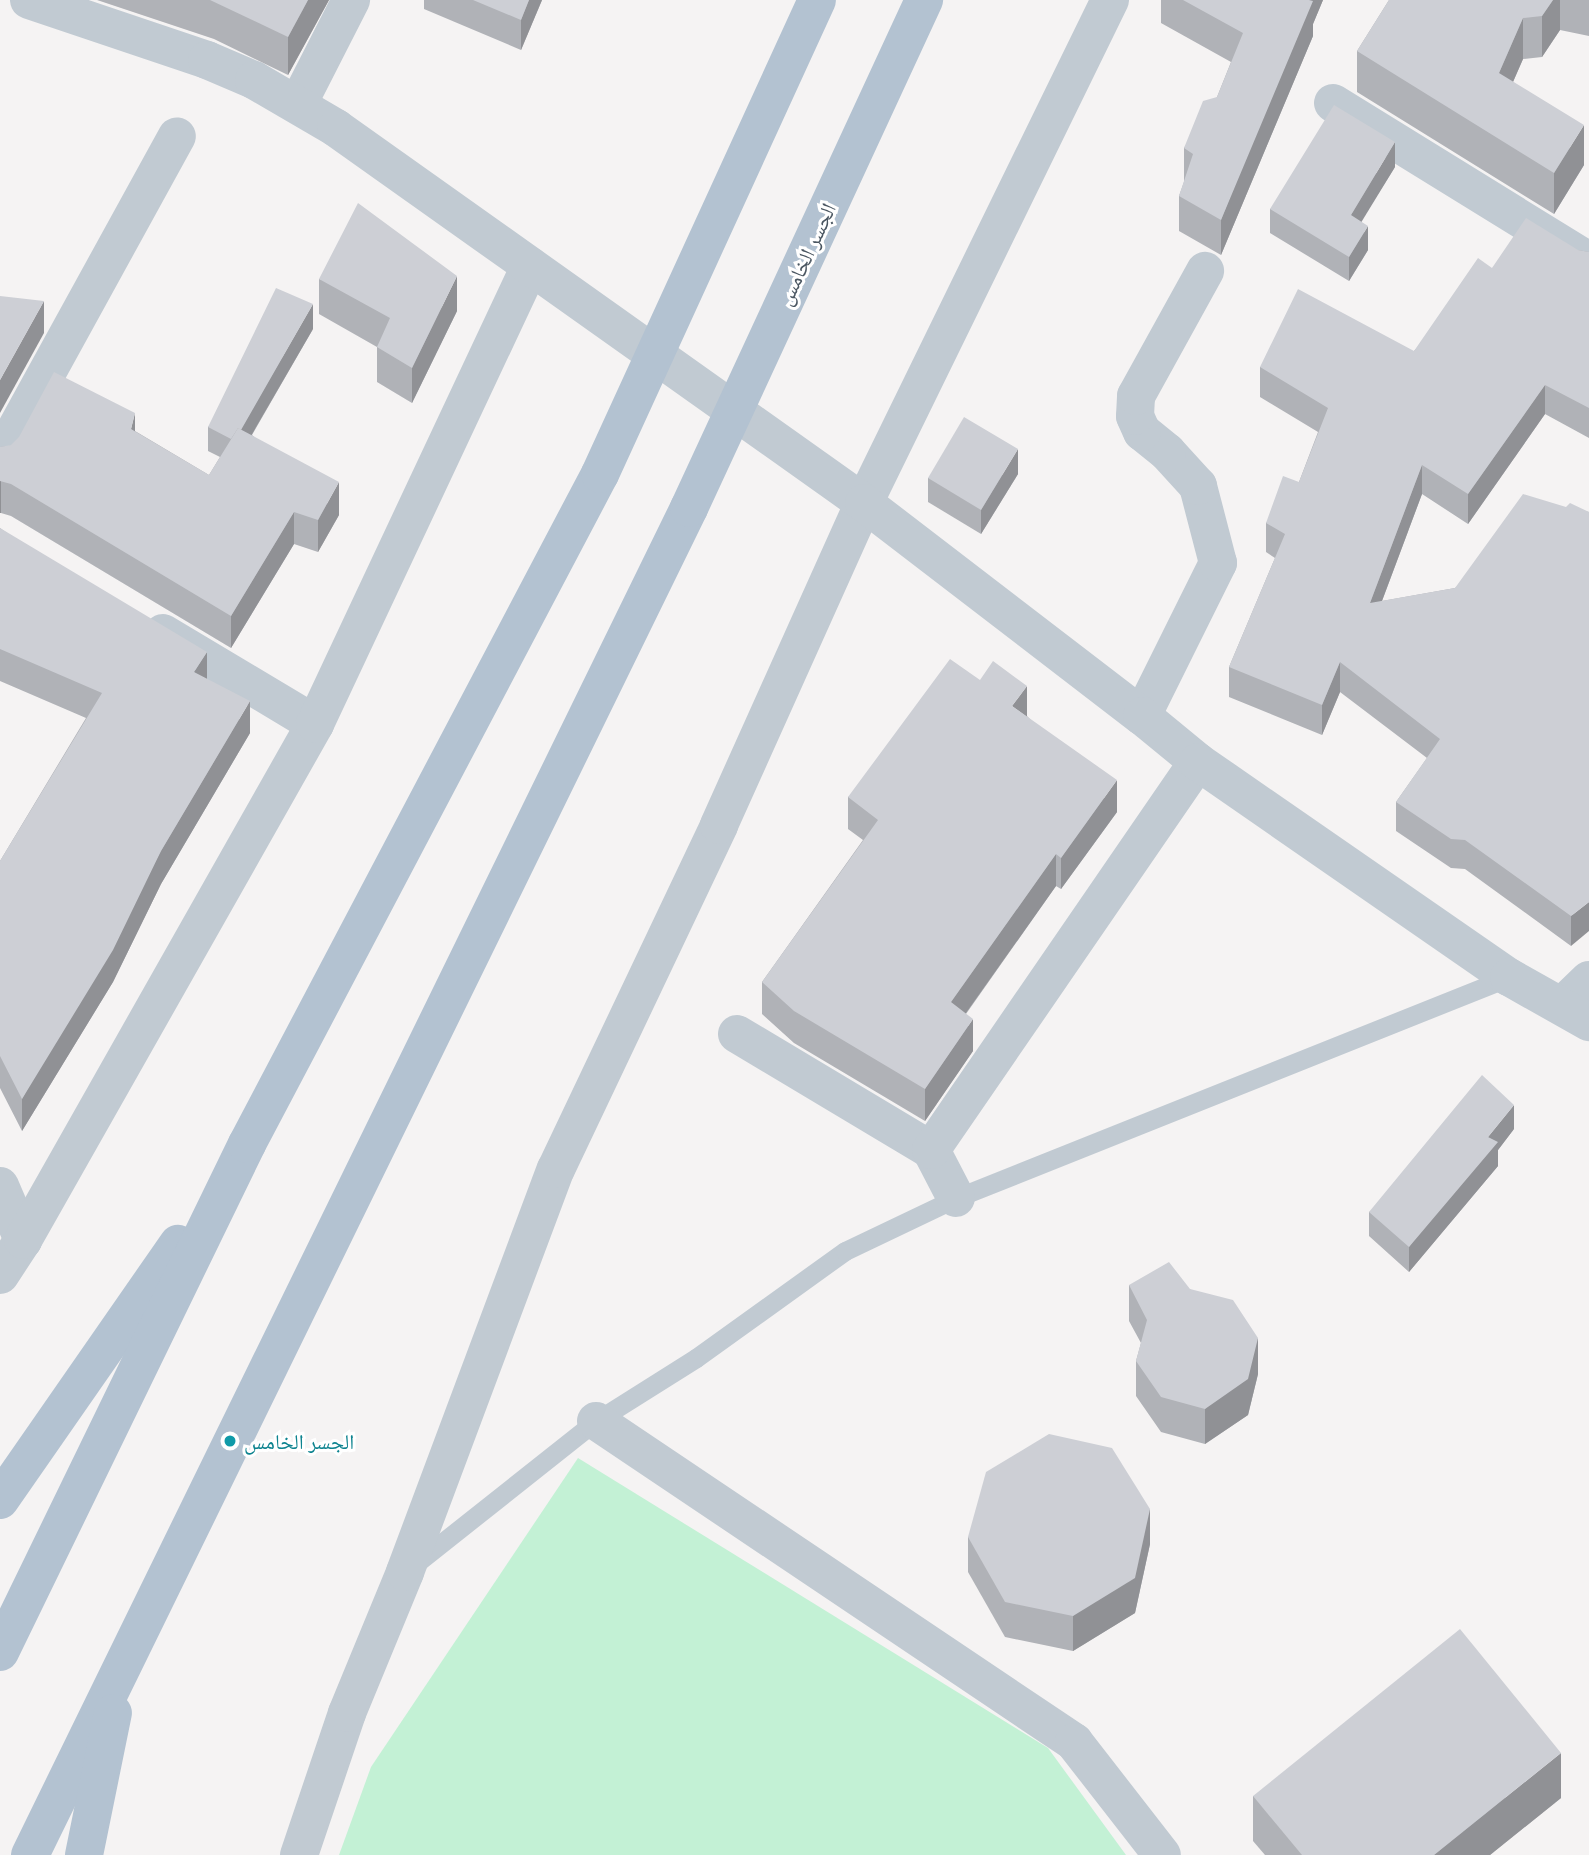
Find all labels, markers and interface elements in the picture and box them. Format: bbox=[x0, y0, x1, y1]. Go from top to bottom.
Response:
street label: الجسر الخامس bbox=[771, 199, 841, 309]
place label: الجسر الخامس bbox=[244, 1428, 354, 1454]
marker: الجسر الخامس bbox=[222, 1433, 238, 1449]

